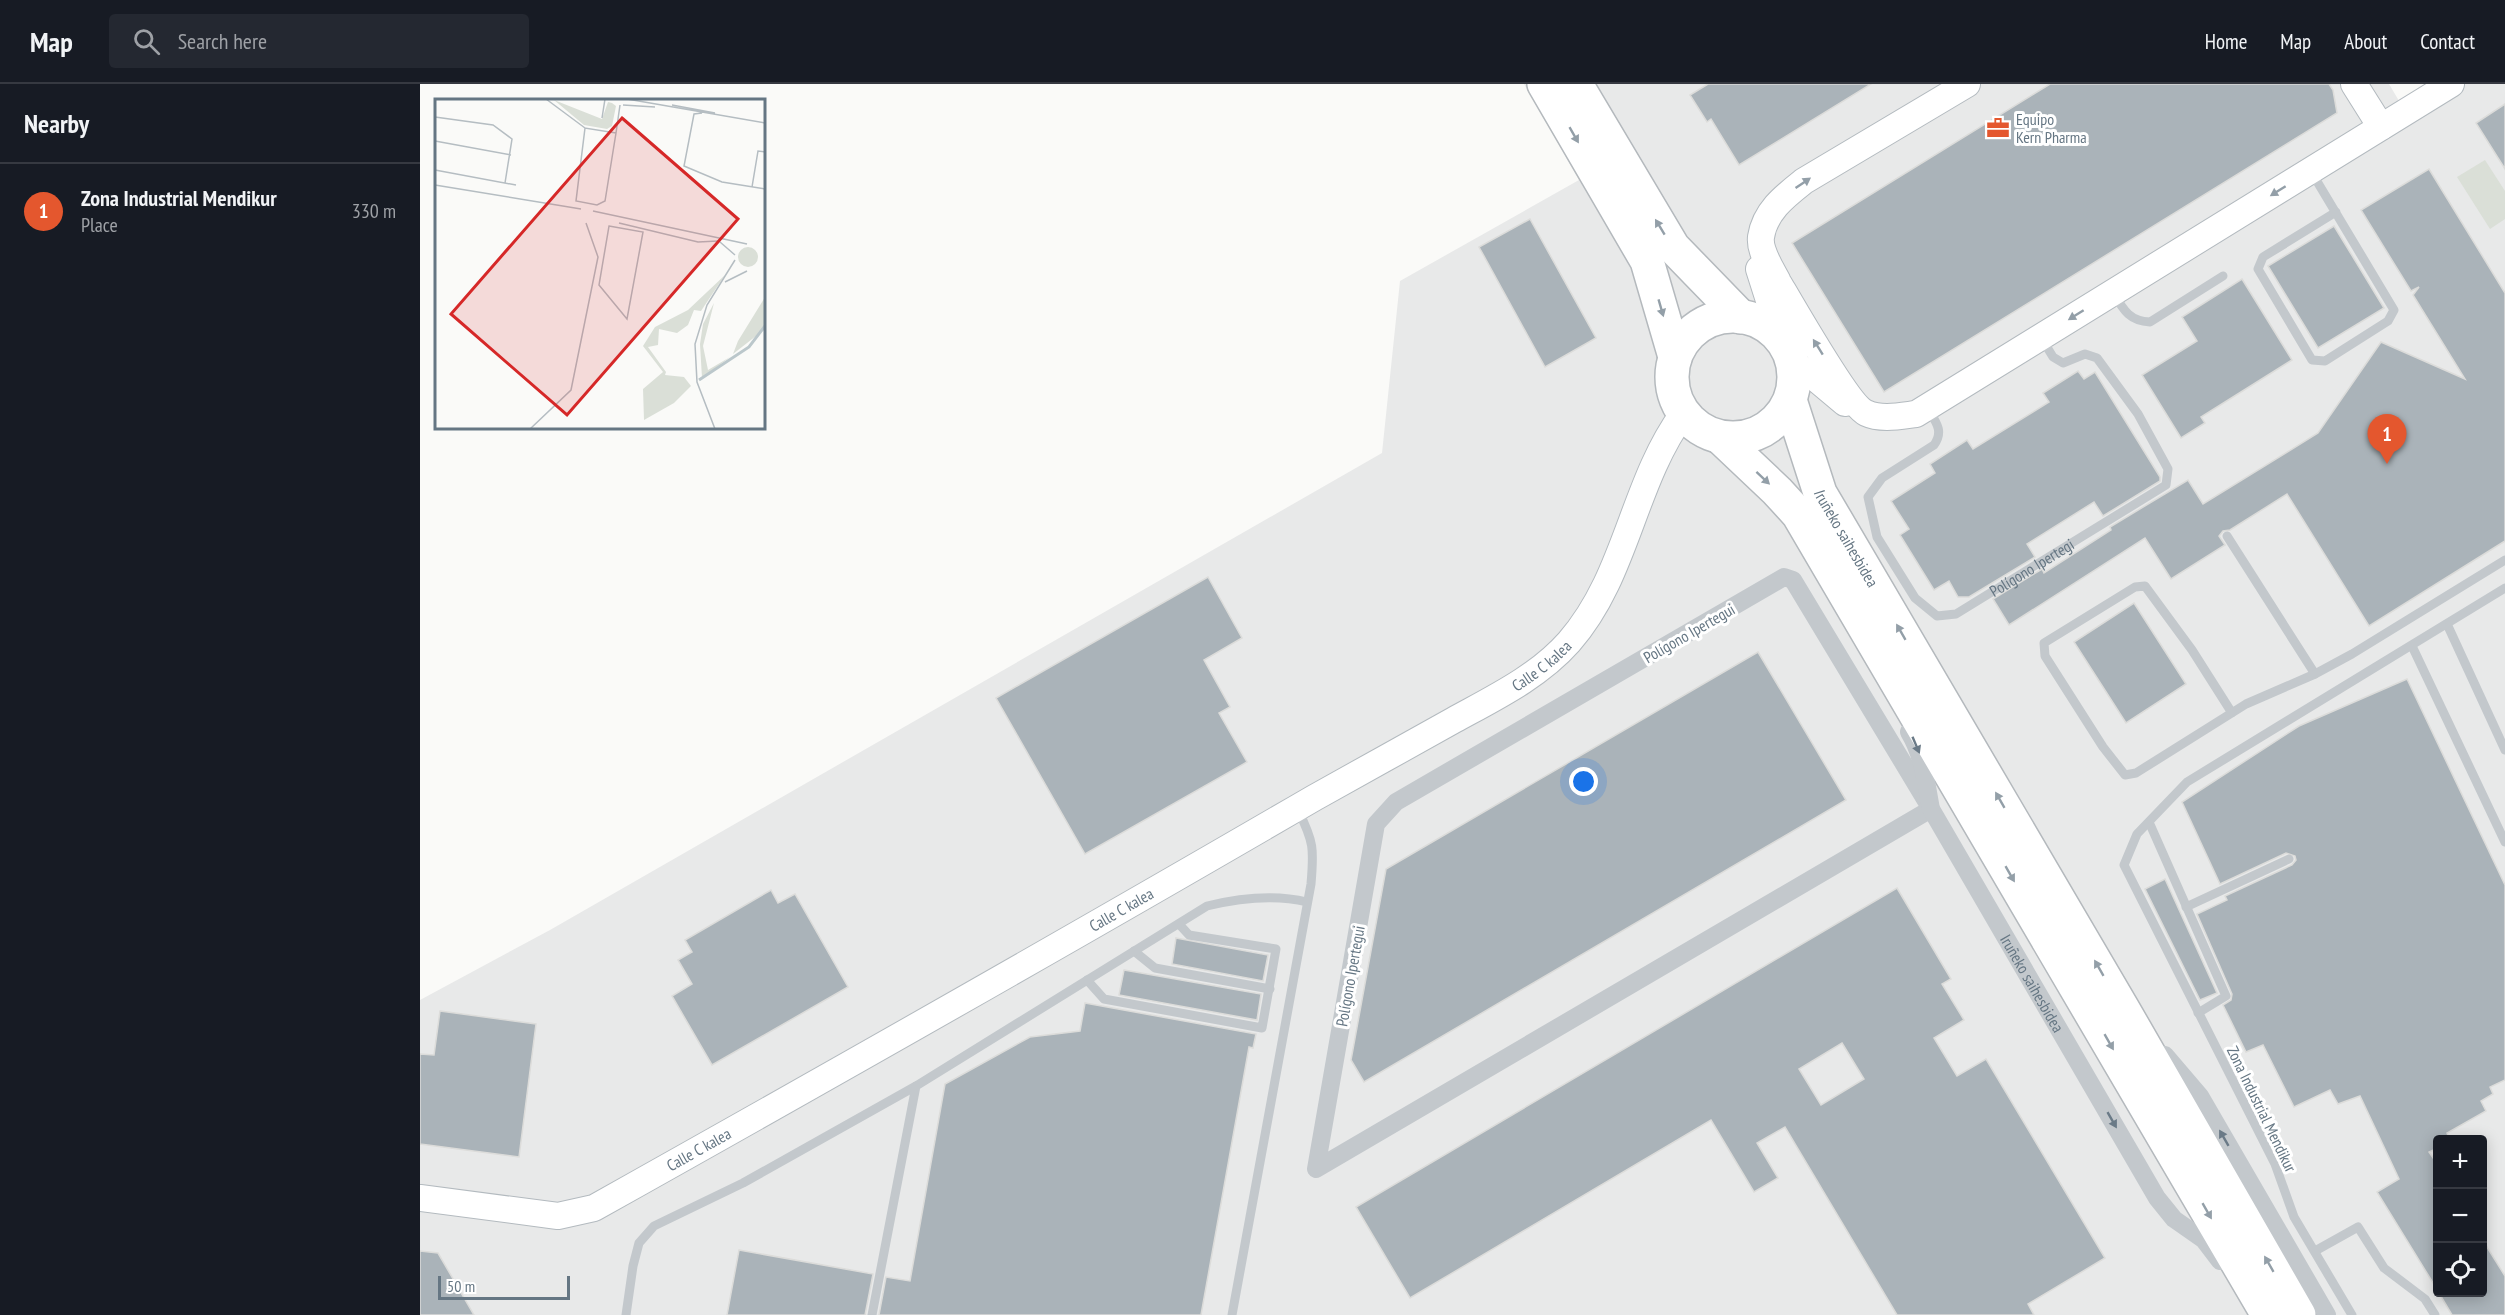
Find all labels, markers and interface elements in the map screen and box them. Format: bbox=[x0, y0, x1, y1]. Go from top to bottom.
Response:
search box bbox=[109, 14, 529, 68]
text: Map bbox=[30, 23, 73, 60]
icon: search bbox=[130, 25, 163, 58]
text: Search here bbox=[178, 27, 267, 55]
text: Home bbox=[2205, 28, 2247, 55]
text: Map bbox=[2280, 28, 2311, 55]
text: About bbox=[2344, 28, 2387, 55]
text: Contact bbox=[2420, 28, 2475, 55]
inset map bbox=[435, 99, 765, 429]
text: Nearby bbox=[24, 107, 89, 140]
place label: Equipo Kern Pharma bbox=[2016, 109, 2087, 147]
office icon: Equipo Kern Pharma bbox=[1985, 115, 2011, 141]
one-way arrow bbox=[1568, 126, 1578, 143]
one-way arrow bbox=[1794, 177, 1810, 189]
text: Zona Industrial Mendikur bbox=[81, 184, 277, 212]
one-way arrow bbox=[2270, 186, 2286, 197]
text: 1 bbox=[39, 198, 48, 224]
text: 330 m bbox=[352, 198, 396, 224]
text: Place bbox=[81, 212, 118, 238]
one-way arrow bbox=[1655, 219, 1666, 235]
one-way arrow bbox=[1657, 299, 1666, 317]
one-way arrow bbox=[2068, 310, 2084, 321]
one-way arrow bbox=[1812, 339, 1823, 355]
pin: 1 bbox=[2368, 414, 2406, 464]
one-way arrow bbox=[1756, 471, 1771, 485]
street label: Iruñeko saihesbidea bbox=[1810, 487, 1883, 591]
street label: Polígono Ipertegi bbox=[1986, 534, 2077, 601]
street label: Polígono Ipertegui bbox=[1640, 599, 1738, 667]
one-way arrow bbox=[1896, 623, 1906, 640]
street label: Calle C kalea bbox=[1508, 636, 1575, 695]
one-way arrow bbox=[1912, 736, 1921, 754]
your location bbox=[1569, 767, 1598, 796]
one-way arrow bbox=[1994, 792, 2005, 808]
one-way arrow bbox=[2005, 866, 2015, 883]
street label: Calle C kalea bbox=[1086, 883, 1157, 936]
street label: Polígono Ipertegui bbox=[1331, 924, 1369, 1028]
street label: Iruñeko saihesbidea bbox=[1996, 931, 2068, 1036]
one-way arrow bbox=[2093, 960, 2104, 976]
one-way arrow bbox=[2103, 1034, 2114, 1050]
street label: Zona Industrial Mendikur bbox=[2223, 1043, 2301, 1176]
one-way arrow bbox=[2107, 1112, 2117, 1129]
street label: Calle C kalea bbox=[663, 1123, 734, 1175]
one-way arrow bbox=[2219, 1129, 2229, 1146]
map controls bbox=[2433, 1135, 2487, 1297]
button: + bbox=[2433, 1135, 2487, 1189]
button: − bbox=[2433, 1189, 2487, 1243]
one-way arrow bbox=[2202, 1203, 2213, 1219]
button: locate bbox=[2433, 1243, 2487, 1297]
one-way arrow bbox=[2264, 1256, 2275, 1272]
scale bar bbox=[438, 1273, 570, 1300]
text: 50 m bbox=[447, 1276, 475, 1296]

